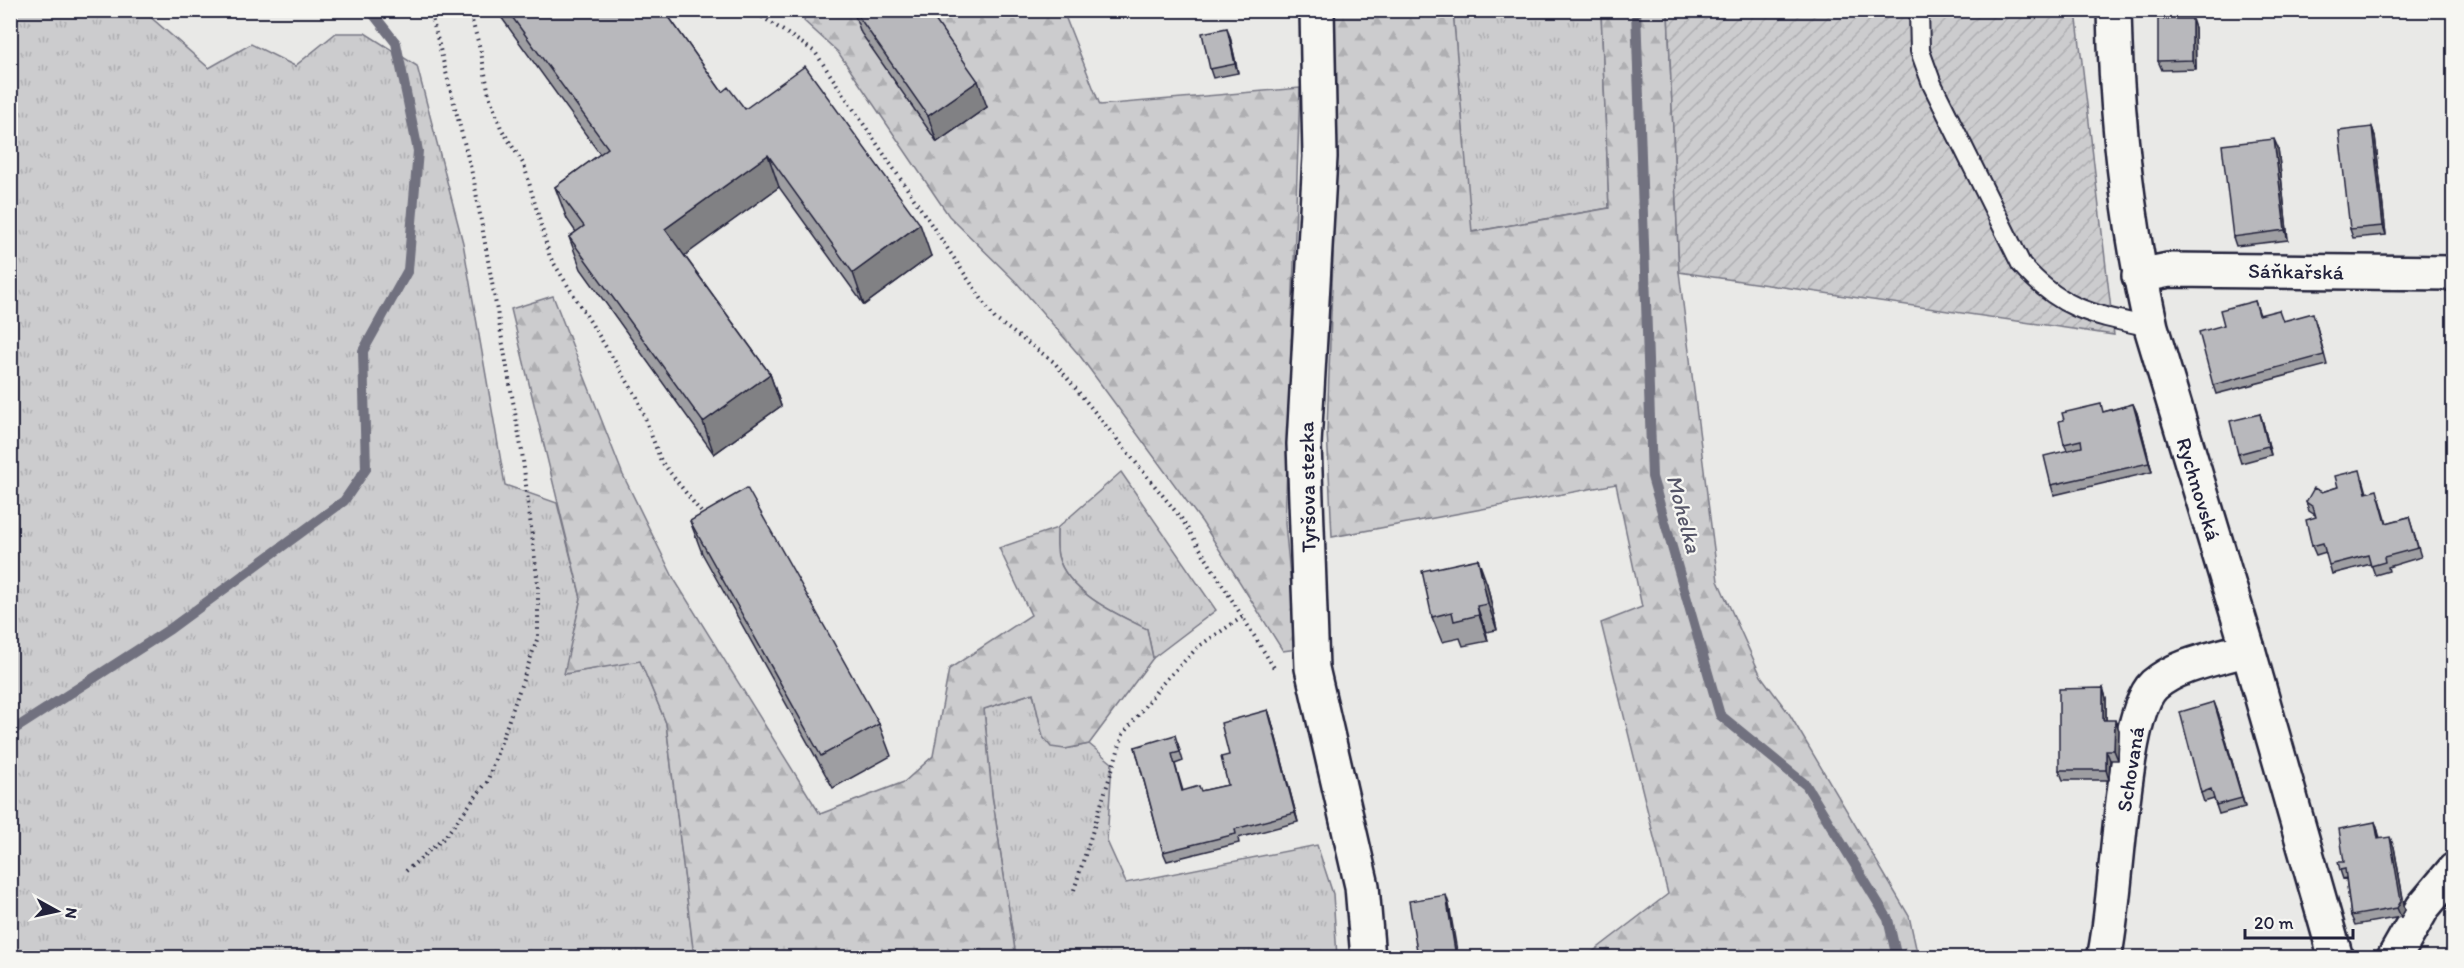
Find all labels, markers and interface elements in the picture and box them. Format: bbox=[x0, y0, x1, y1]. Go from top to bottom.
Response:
street label: Sáňkařská bbox=[2248, 258, 2344, 284]
street label: Tyršova stezka bbox=[1293, 421, 1321, 553]
street label: Rychnovská bbox=[2171, 434, 2227, 544]
water label: Mohelka bbox=[1661, 472, 1708, 557]
street label: Schovaná bbox=[2111, 725, 2149, 813]
north arrow bbox=[27, 881, 87, 941]
scale bar bbox=[2245, 902, 2353, 940]
text: N bbox=[61, 906, 82, 920]
text: 20 m bbox=[2254, 912, 2294, 934]

